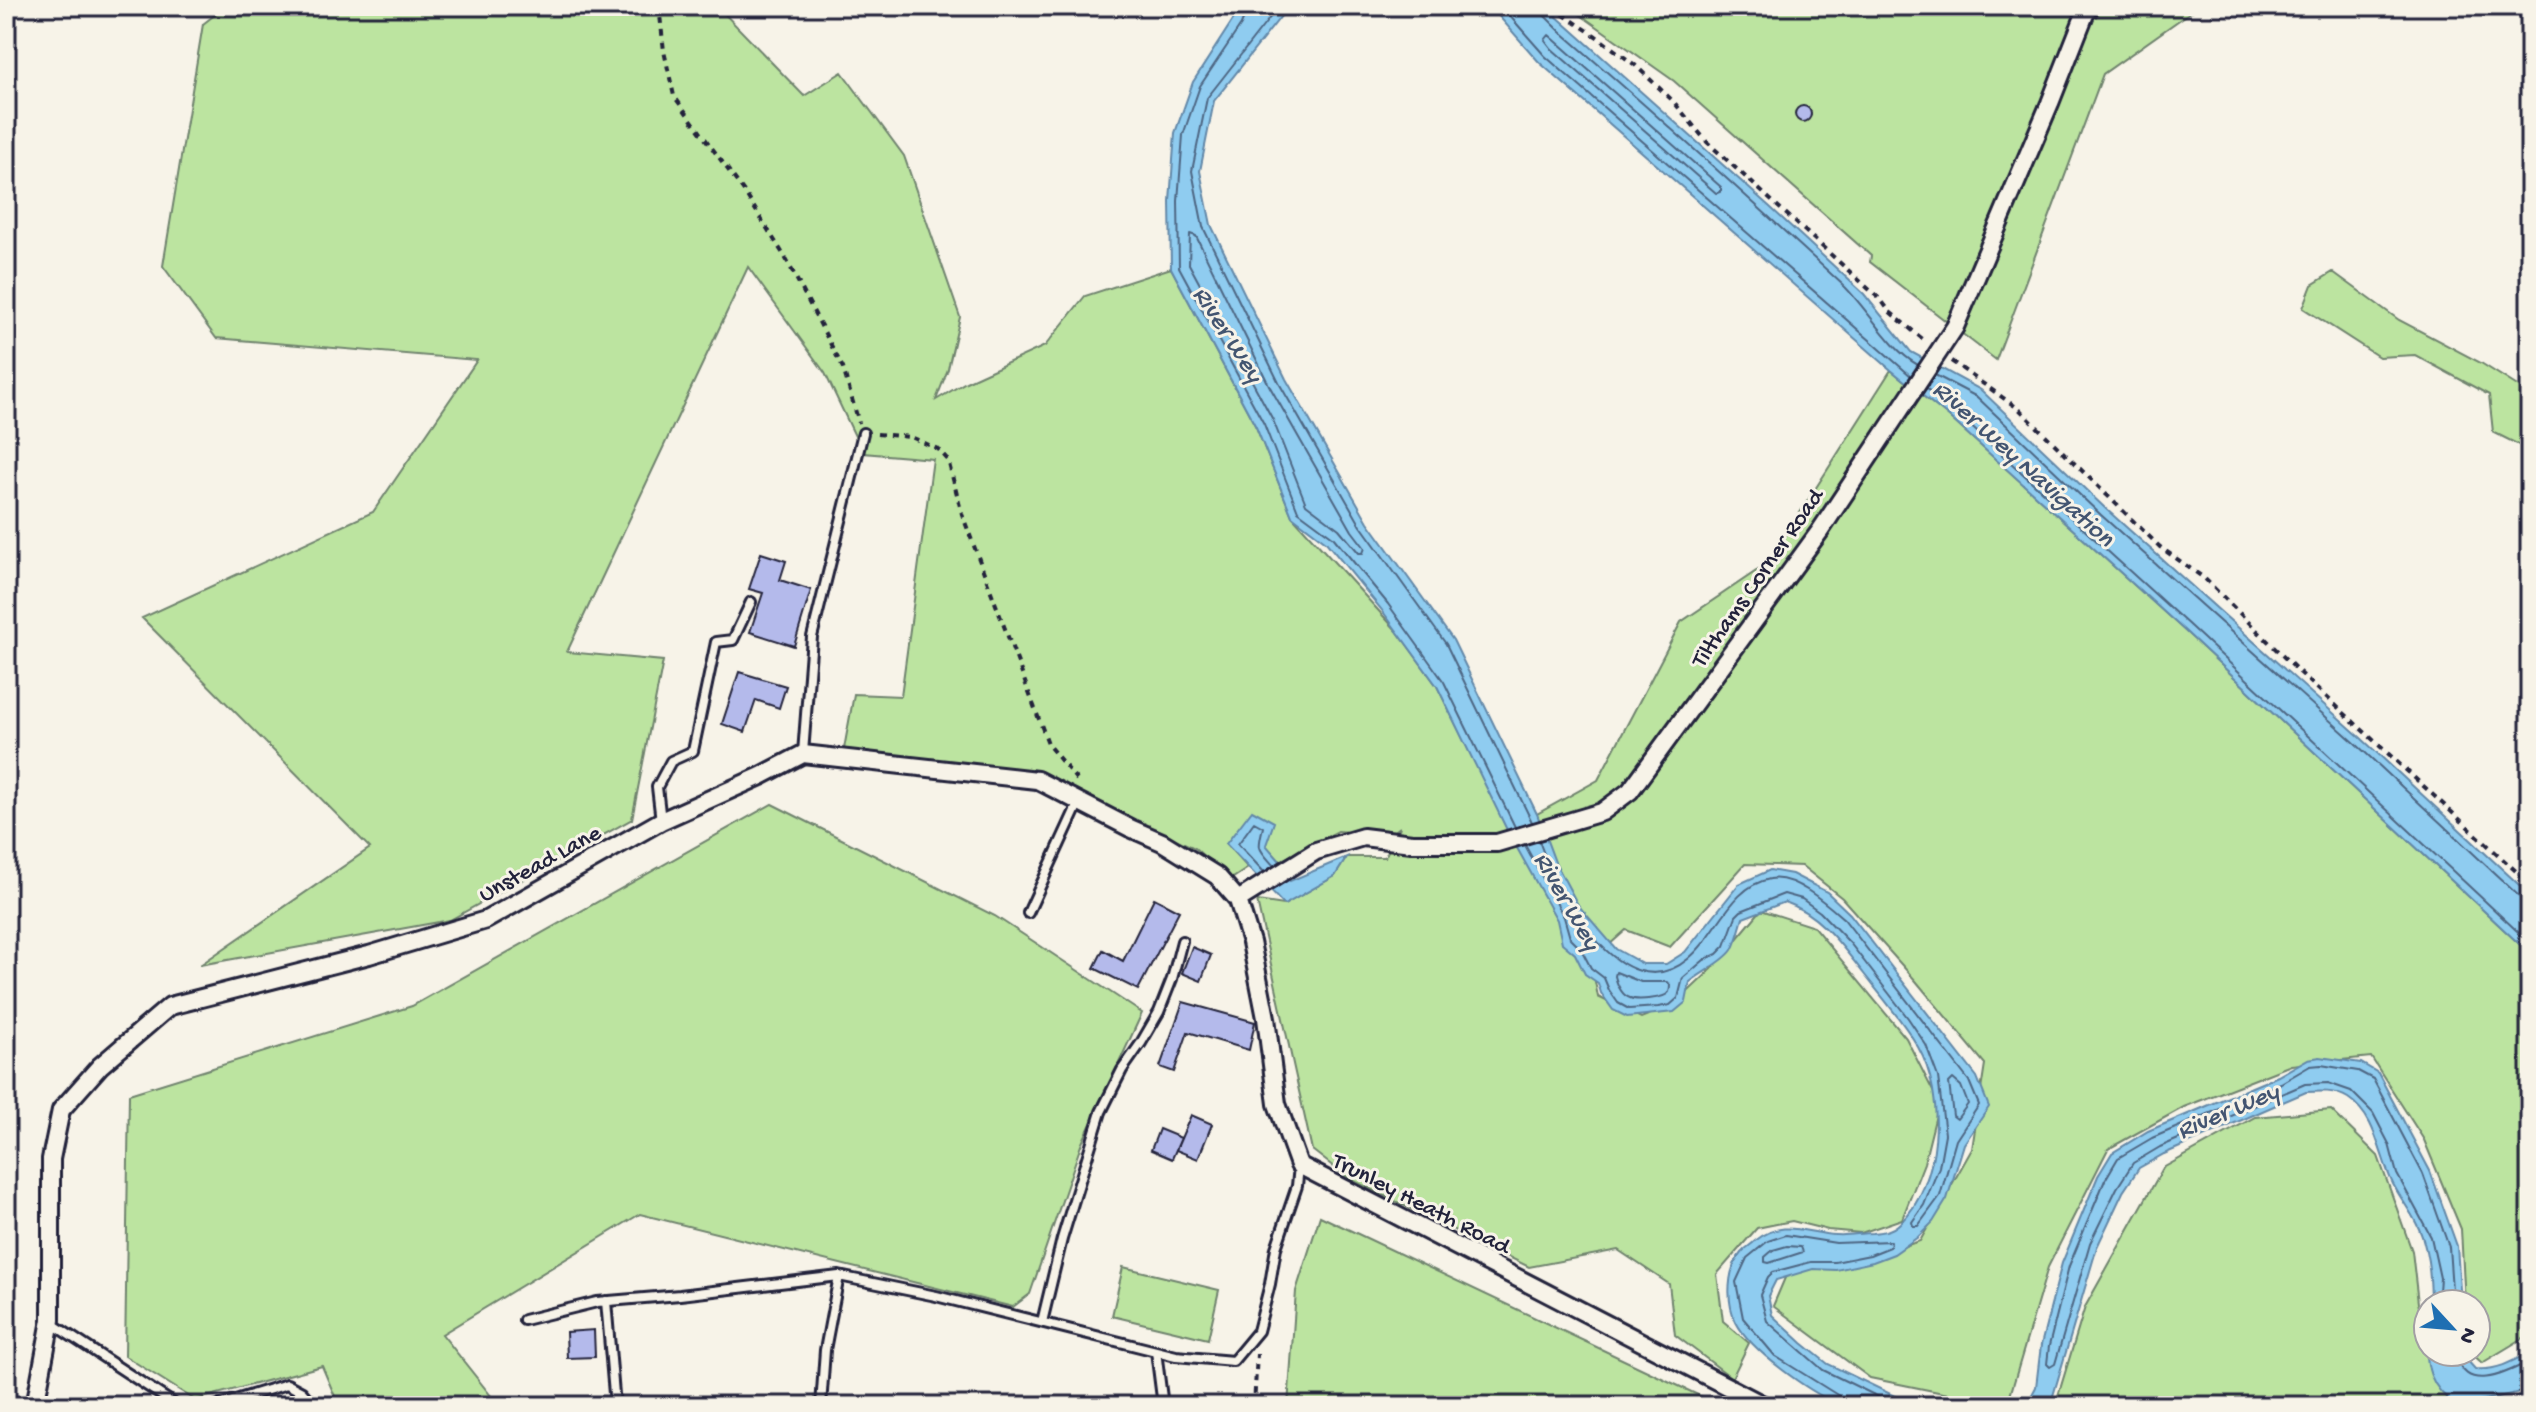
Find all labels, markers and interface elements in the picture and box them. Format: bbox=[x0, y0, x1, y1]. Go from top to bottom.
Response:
water label: River Wey bbox=[1184, 282, 1270, 391]
water label: River Wey Navigation bbox=[1925, 376, 2120, 556]
street label: Tilthams Corner Road bbox=[1685, 482, 1833, 676]
street label: Unstead Lane bbox=[475, 819, 607, 911]
water label: River Wey bbox=[1525, 848, 1607, 959]
water label: River Wey bbox=[2173, 1077, 2286, 1148]
street label: Trunley Heath Road bbox=[1325, 1147, 1516, 1263]
north arrow bbox=[2412, 1288, 2492, 1368]
text: N bbox=[2452, 1323, 2481, 1347]

